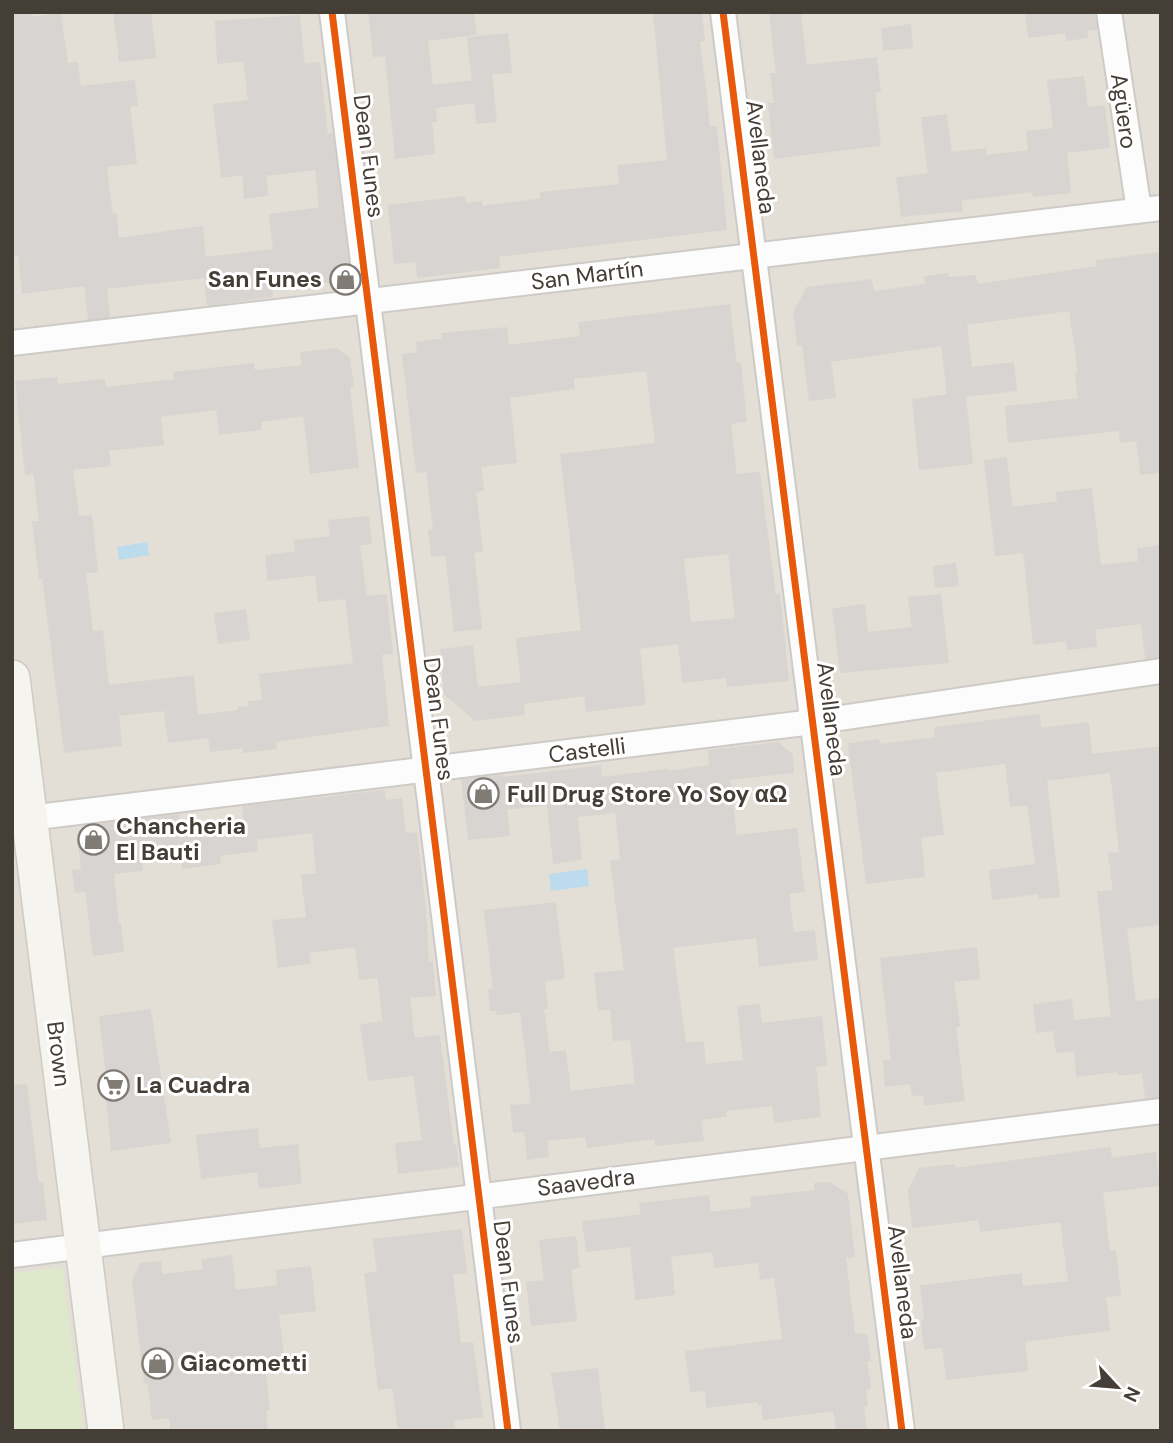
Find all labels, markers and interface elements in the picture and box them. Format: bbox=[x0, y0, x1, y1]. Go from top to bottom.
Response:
street label: Agüero bbox=[1104, 71, 1144, 151]
street label: Dean Funes bbox=[347, 93, 391, 219]
street label: Avellaneda bbox=[739, 98, 783, 216]
street label: San Martín bbox=[529, 253, 645, 297]
shop icon: San Funes bbox=[328, 262, 362, 296]
place label: San Funes bbox=[208, 264, 322, 294]
street label: Dean Funes bbox=[417, 656, 461, 782]
street label: Avellaneda bbox=[810, 660, 854, 778]
street label: Castelli bbox=[547, 730, 627, 770]
shop icon: Full Drug Store Yo Soy αΩ bbox=[467, 777, 501, 811]
place label: Full Drug Store Yo Soy αΩ bbox=[507, 779, 787, 809]
place label: Chancheria El Bauti bbox=[116, 811, 246, 867]
shop icon: Chancheria El Bauti bbox=[76, 822, 110, 856]
street label: Brown bbox=[40, 1019, 78, 1089]
supermarket icon: La Cuadra bbox=[96, 1068, 130, 1102]
place label: La Cuadra bbox=[136, 1070, 250, 1100]
street label: Saavedra bbox=[536, 1161, 636, 1203]
street label: Dean Funes bbox=[487, 1219, 531, 1345]
street label: Avellaneda bbox=[881, 1223, 925, 1341]
shop icon: Giacometti bbox=[140, 1346, 174, 1380]
place label: Giacometti bbox=[180, 1348, 307, 1378]
north arrow bbox=[1082, 1352, 1152, 1422]
text: N bbox=[1118, 1383, 1146, 1406]

